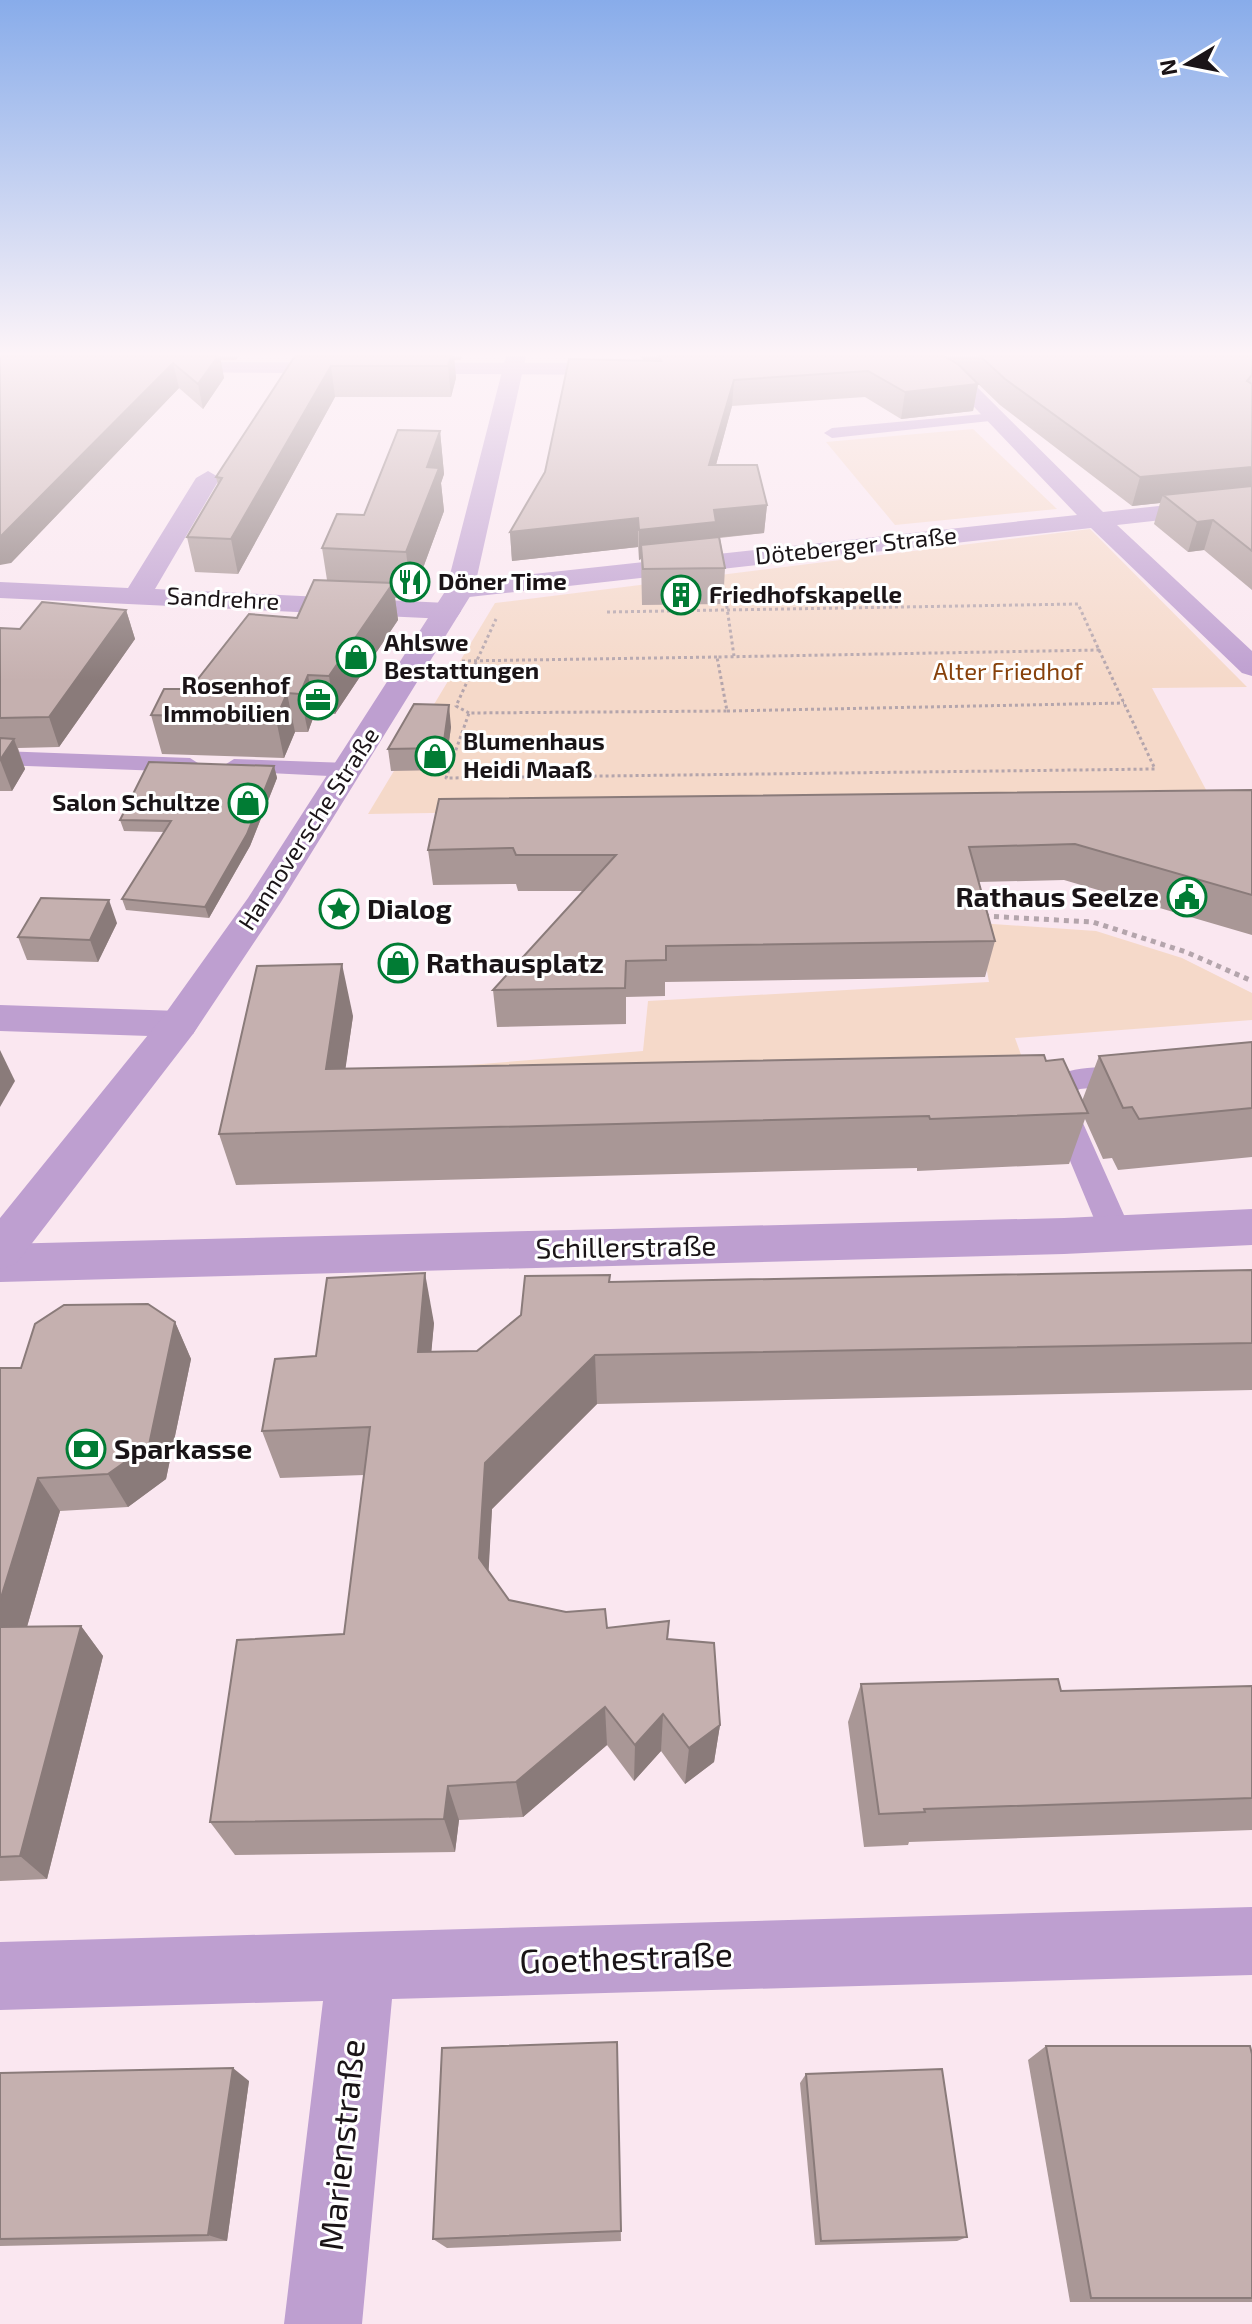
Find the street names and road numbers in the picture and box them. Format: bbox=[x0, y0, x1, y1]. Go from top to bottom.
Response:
street label: Döteberger Straße bbox=[754, 519, 958, 570]
street label: Sandrehre bbox=[166, 580, 280, 615]
street label: Hannoversche Straße bbox=[231, 721, 384, 935]
street label: Schillerstraße bbox=[535, 1227, 717, 1265]
street label: Goethestraße bbox=[518, 1932, 733, 1981]
street label: Marienstraße bbox=[309, 2037, 372, 2253]

